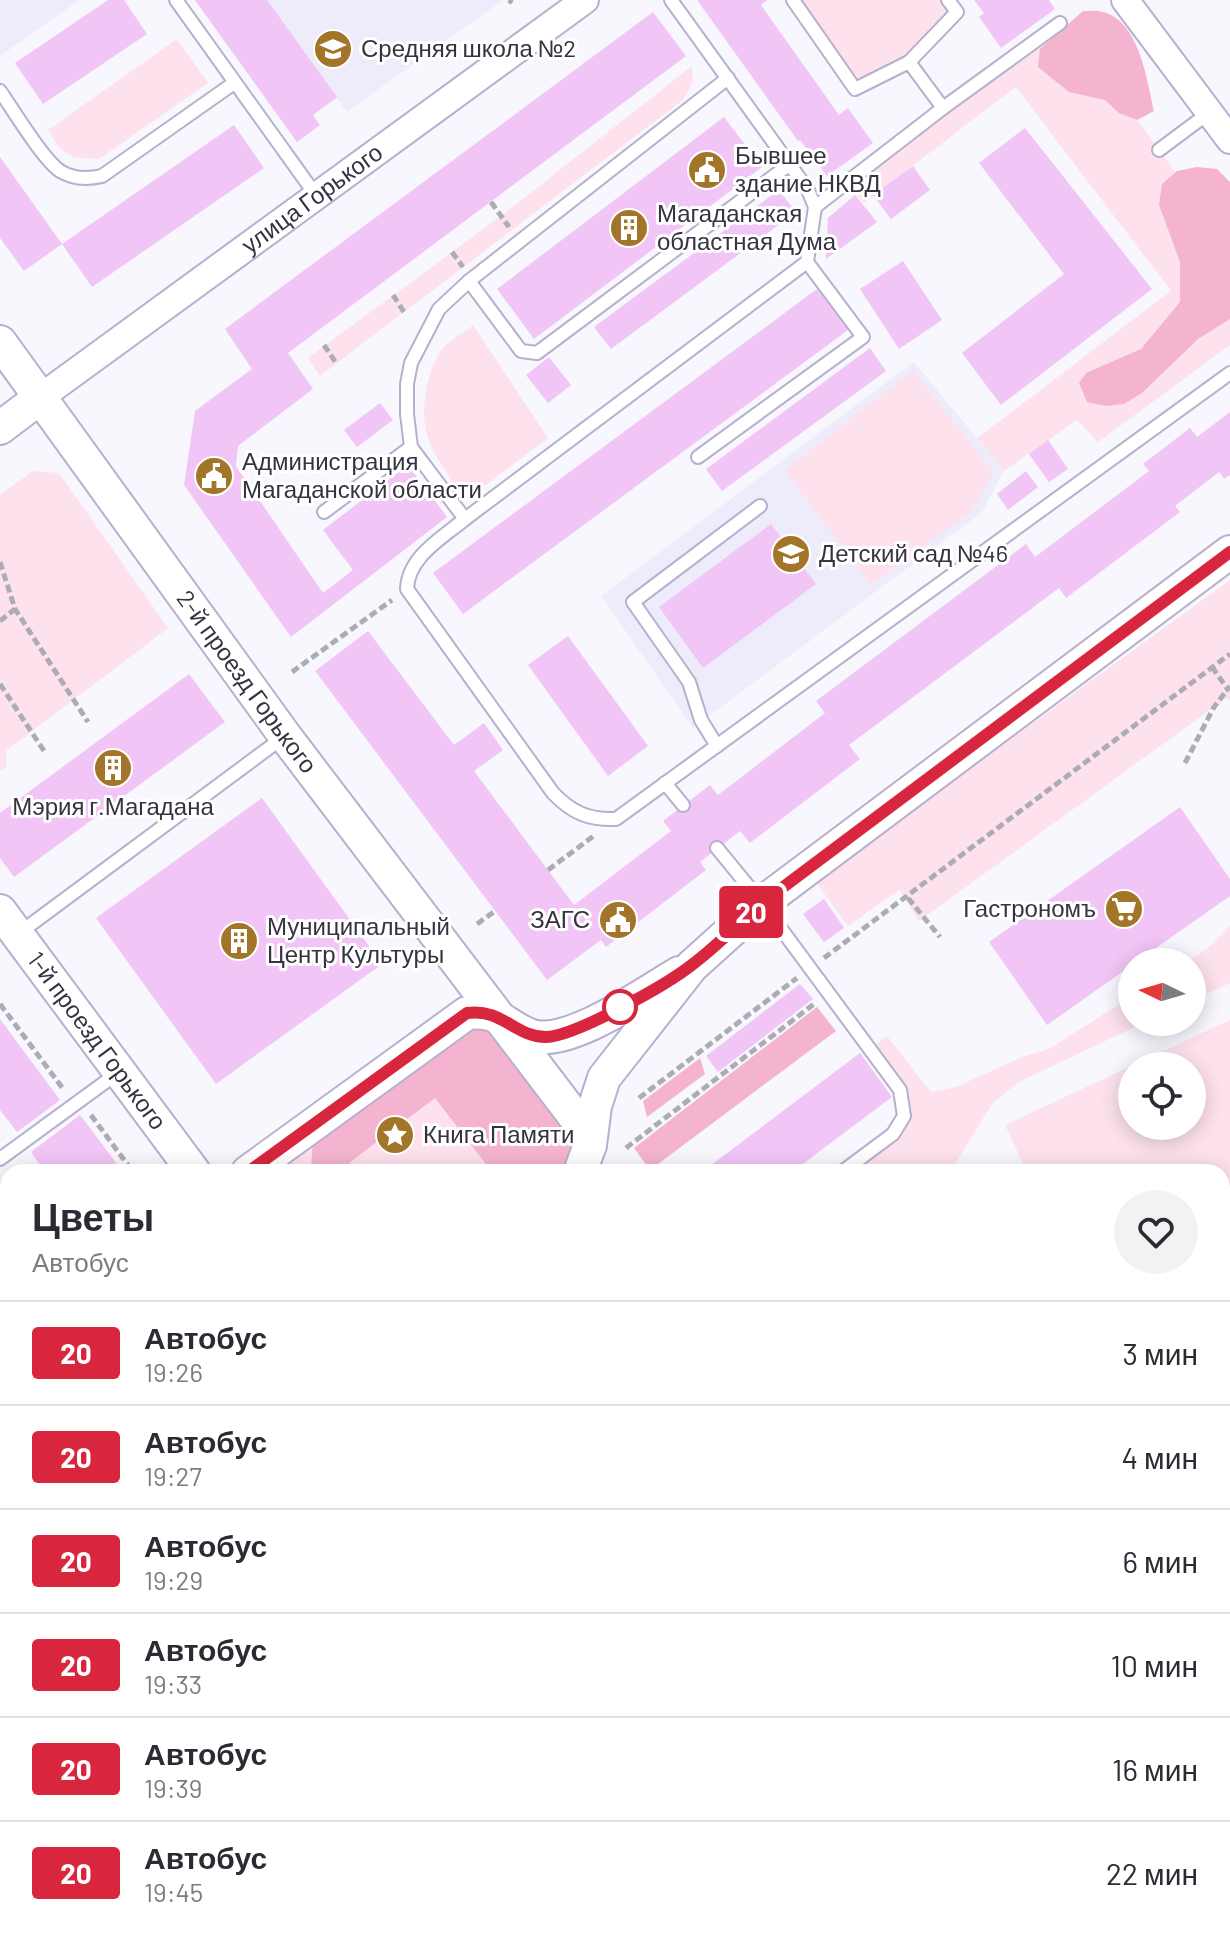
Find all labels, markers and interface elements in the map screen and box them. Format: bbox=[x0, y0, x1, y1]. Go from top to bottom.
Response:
school or university icon: Средняя школа №2 bbox=[312, 28, 354, 70]
place label: Средняя школа №2 bbox=[361, 33, 576, 62]
street label: улица Горького bbox=[235, 137, 388, 259]
place label: Бывшее здание НКВД bbox=[735, 140, 881, 197]
public building icon: Бывшее здание НКВД bbox=[686, 149, 728, 191]
place label: Магаданская областная Дума bbox=[657, 198, 837, 255]
building icon: Магаданская областная Дума bbox=[608, 207, 650, 249]
place label: Администрация Магаданской области bbox=[242, 446, 482, 503]
public building icon: Администрация Магаданской области bbox=[193, 455, 235, 497]
school or university icon: Детский сад №46 bbox=[770, 533, 812, 575]
place label: Детский сад №46 bbox=[819, 538, 1008, 567]
street label: 2-й проезд Горького bbox=[172, 584, 324, 778]
building icon: Мэрия г.Магадана bbox=[92, 747, 134, 789]
place label: Мэрия г.Магадана bbox=[12, 791, 214, 820]
line badge: 20 bbox=[715, 886, 787, 938]
supermarket icon: Гастрономъ bbox=[1103, 888, 1145, 930]
place label: Гастрономъ bbox=[963, 893, 1096, 922]
text: 20 bbox=[735, 895, 767, 929]
public building icon: ЗАГС bbox=[597, 899, 639, 941]
place label: ЗАГС bbox=[530, 904, 590, 933]
place label: Муниципальный Центр Культуры bbox=[267, 911, 450, 968]
building icon: Муниципальный Центр Культуры bbox=[218, 920, 260, 962]
street label: 1-й проезд Горького bbox=[22, 945, 173, 1135]
north arrow bbox=[1118, 948, 1206, 1036]
map controls bbox=[1118, 948, 1206, 1140]
unlabelled marker bbox=[603, 990, 637, 1024]
button: locate bbox=[1118, 1052, 1206, 1140]
place icon: Книга Памяти bbox=[374, 1114, 416, 1156]
place label: Книга Памяти bbox=[423, 1119, 575, 1148]
button: heart bbox=[1114, 1190, 1198, 1274]
text: Цветы bbox=[32, 1193, 154, 1239]
text: Автобус bbox=[32, 1246, 129, 1277]
text: Автобус bbox=[144, 1319, 267, 1355]
text: 3 мин bbox=[1123, 1335, 1198, 1371]
text: 20 bbox=[60, 1336, 92, 1370]
text: 19:26 bbox=[144, 1356, 203, 1387]
text: Автобус bbox=[144, 1423, 267, 1459]
text: 4 мин bbox=[1122, 1439, 1198, 1475]
text: 20 bbox=[60, 1440, 92, 1474]
text: 19:27 bbox=[144, 1460, 202, 1491]
text: Автобус bbox=[144, 1527, 267, 1563]
text: 6 мин bbox=[1123, 1543, 1198, 1579]
text: 20 bbox=[60, 1544, 92, 1578]
text: 19:29 bbox=[144, 1564, 203, 1595]
text: Автобус bbox=[144, 1631, 267, 1667]
text: 10 мин bbox=[1111, 1647, 1198, 1683]
text: 20 bbox=[60, 1648, 92, 1682]
text: 19:33 bbox=[144, 1668, 202, 1699]
text: Автобус bbox=[144, 1735, 267, 1771]
text: 16 мин bbox=[1112, 1751, 1198, 1787]
text: 20 bbox=[60, 1752, 92, 1786]
text: 19:39 bbox=[144, 1772, 202, 1803]
text: Автобус bbox=[144, 1839, 267, 1875]
text: 22 мин bbox=[1106, 1855, 1198, 1891]
text: 20 bbox=[60, 1856, 92, 1890]
text: 19:45 bbox=[144, 1876, 203, 1907]

